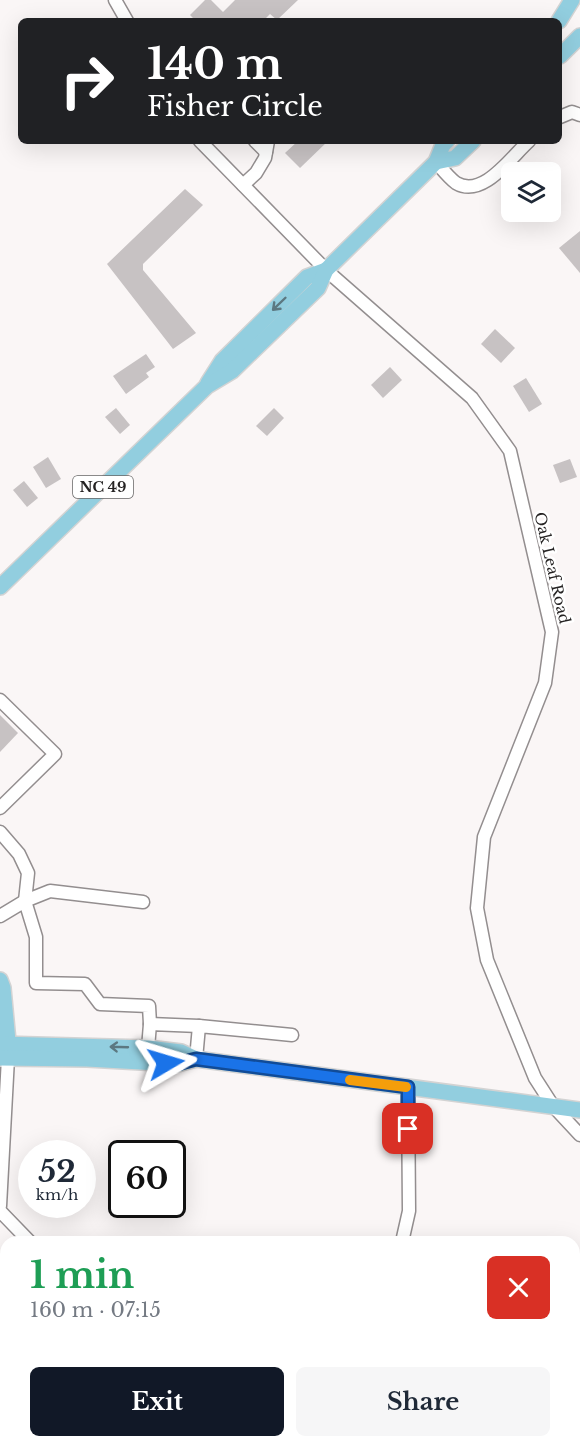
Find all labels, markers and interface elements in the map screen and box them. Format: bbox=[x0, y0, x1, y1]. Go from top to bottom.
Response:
text: 140 m bbox=[147, 38, 283, 90]
icon: right bbox=[48, 42, 126, 120]
text: Fisher Circle bbox=[147, 90, 323, 123]
map controls bbox=[501, 162, 561, 222]
button: layers bbox=[501, 162, 561, 222]
one-way arrow bbox=[272, 297, 287, 311]
road number: NC 49 bbox=[73, 476, 133, 498]
street label: Oak Leaf Road bbox=[530, 510, 575, 626]
position arrow bbox=[134, 1031, 198, 1095]
one-way arrow bbox=[109, 1041, 129, 1052]
pin bbox=[382, 1103, 433, 1154]
icon: arrive bbox=[391, 1112, 424, 1145]
speed limit sign: 60 bbox=[108, 1140, 186, 1218]
text: 52 bbox=[38, 1153, 76, 1190]
text: km/h bbox=[36, 1185, 78, 1204]
text: 1 min bbox=[30, 1253, 134, 1298]
button: close bbox=[487, 1256, 550, 1319]
text: 160 m · 07:15 bbox=[30, 1298, 161, 1322]
button: Exit bbox=[30, 1367, 284, 1436]
button: Share bbox=[296, 1367, 550, 1436]

